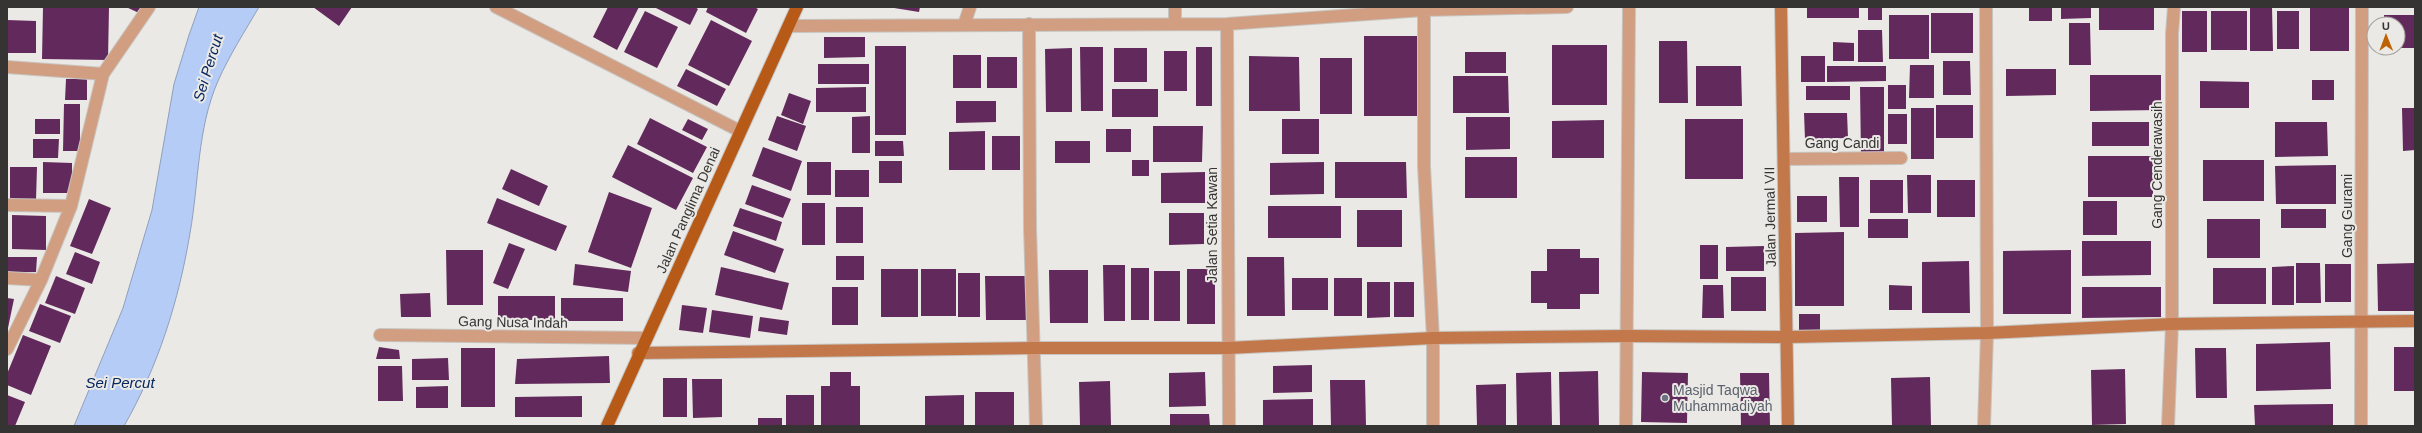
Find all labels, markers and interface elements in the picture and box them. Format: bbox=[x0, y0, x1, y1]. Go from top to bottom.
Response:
north arrow bbox=[2366, 16, 2406, 56]
text: U bbox=[2382, 20, 2390, 32]
water label: Sei Percut bbox=[189, 31, 226, 103]
street label: Gang Cenderawasih bbox=[2149, 101, 2165, 229]
street label: Gang Candi bbox=[1805, 135, 1879, 151]
street label: Jalan Panglima Denai bbox=[653, 145, 723, 275]
street label: Jalan Setia Kawan bbox=[1204, 167, 1220, 283]
street label: Jalan Jermal VII bbox=[1761, 167, 1779, 267]
street label: Gang Gurami bbox=[2339, 174, 2355, 258]
street label: Gang Nusa Indah bbox=[458, 313, 568, 331]
water label: Sei Percut bbox=[85, 374, 155, 391]
place label: Masjid Taqwa Muhammadiyah bbox=[1673, 382, 1773, 414]
marker: Masjid Taqwa Muhammadiyah bbox=[1660, 393, 1670, 403]

